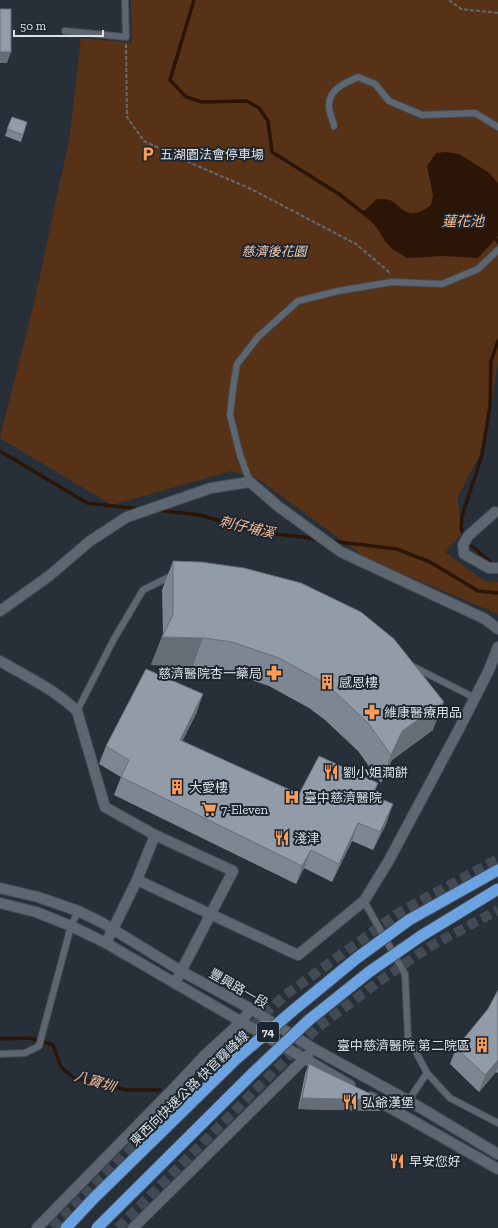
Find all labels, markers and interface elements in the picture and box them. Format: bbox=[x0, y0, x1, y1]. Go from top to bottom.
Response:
scale bar bbox=[14, 12, 103, 38]
text: 50 m bbox=[20, 19, 47, 33]
parking icon: 五湖園法會停車場 bbox=[139, 145, 157, 163]
place label: 五湖園法會停車場 bbox=[160, 147, 264, 162]
water label: 蓮花池 bbox=[442, 213, 486, 230]
park label: 慈濟後花園 bbox=[241, 244, 308, 259]
water label: 刺仔埔溪 bbox=[218, 513, 278, 543]
pharmacy icon: 慈濟醫院杏一藥局 bbox=[265, 664, 283, 682]
place label: 慈濟醫院杏一藥局 bbox=[158, 666, 262, 681]
building icon: 感恩樓 bbox=[318, 673, 336, 691]
place label: 感恩樓 bbox=[339, 675, 378, 690]
pharmacy icon: 維康醫療用品 bbox=[363, 703, 381, 721]
place label: 維康醫療用品 bbox=[384, 705, 462, 720]
restaurant icon: 劉小姐潤餅 bbox=[322, 763, 340, 781]
place label: 劉小姐潤餅 bbox=[343, 765, 408, 780]
building icon: 大愛樓 bbox=[168, 778, 186, 796]
place label: 大愛樓 bbox=[189, 780, 228, 795]
hospital icon: 臺中慈濟醫院 bbox=[283, 788, 301, 806]
place label: 臺中慈濟醫院 bbox=[304, 790, 382, 805]
supermarket icon: 7-Eleven bbox=[200, 800, 218, 818]
place label: 7-Eleven bbox=[221, 802, 269, 817]
restaurant icon: 淺津 bbox=[273, 829, 291, 847]
place label: 淺津 bbox=[294, 831, 320, 846]
street label: 豐興路一段 bbox=[207, 966, 271, 1011]
road number: 74 bbox=[257, 1022, 279, 1042]
street label: 東西向快速公路 快官霧峰線 bbox=[127, 1028, 252, 1149]
building icon: 臺中慈濟醫院 第二院區 bbox=[473, 1036, 491, 1054]
place label: 臺中慈濟醫院 第二院區 bbox=[337, 1038, 470, 1053]
water label: 八寶圳 bbox=[72, 1067, 119, 1096]
restaurant icon: 弘爺漢堡 bbox=[341, 1093, 359, 1111]
place label: 弘爺漢堡 bbox=[362, 1095, 414, 1110]
restaurant icon: 早安您好 bbox=[388, 1152, 406, 1170]
place label: 早安您好 bbox=[409, 1154, 461, 1169]

